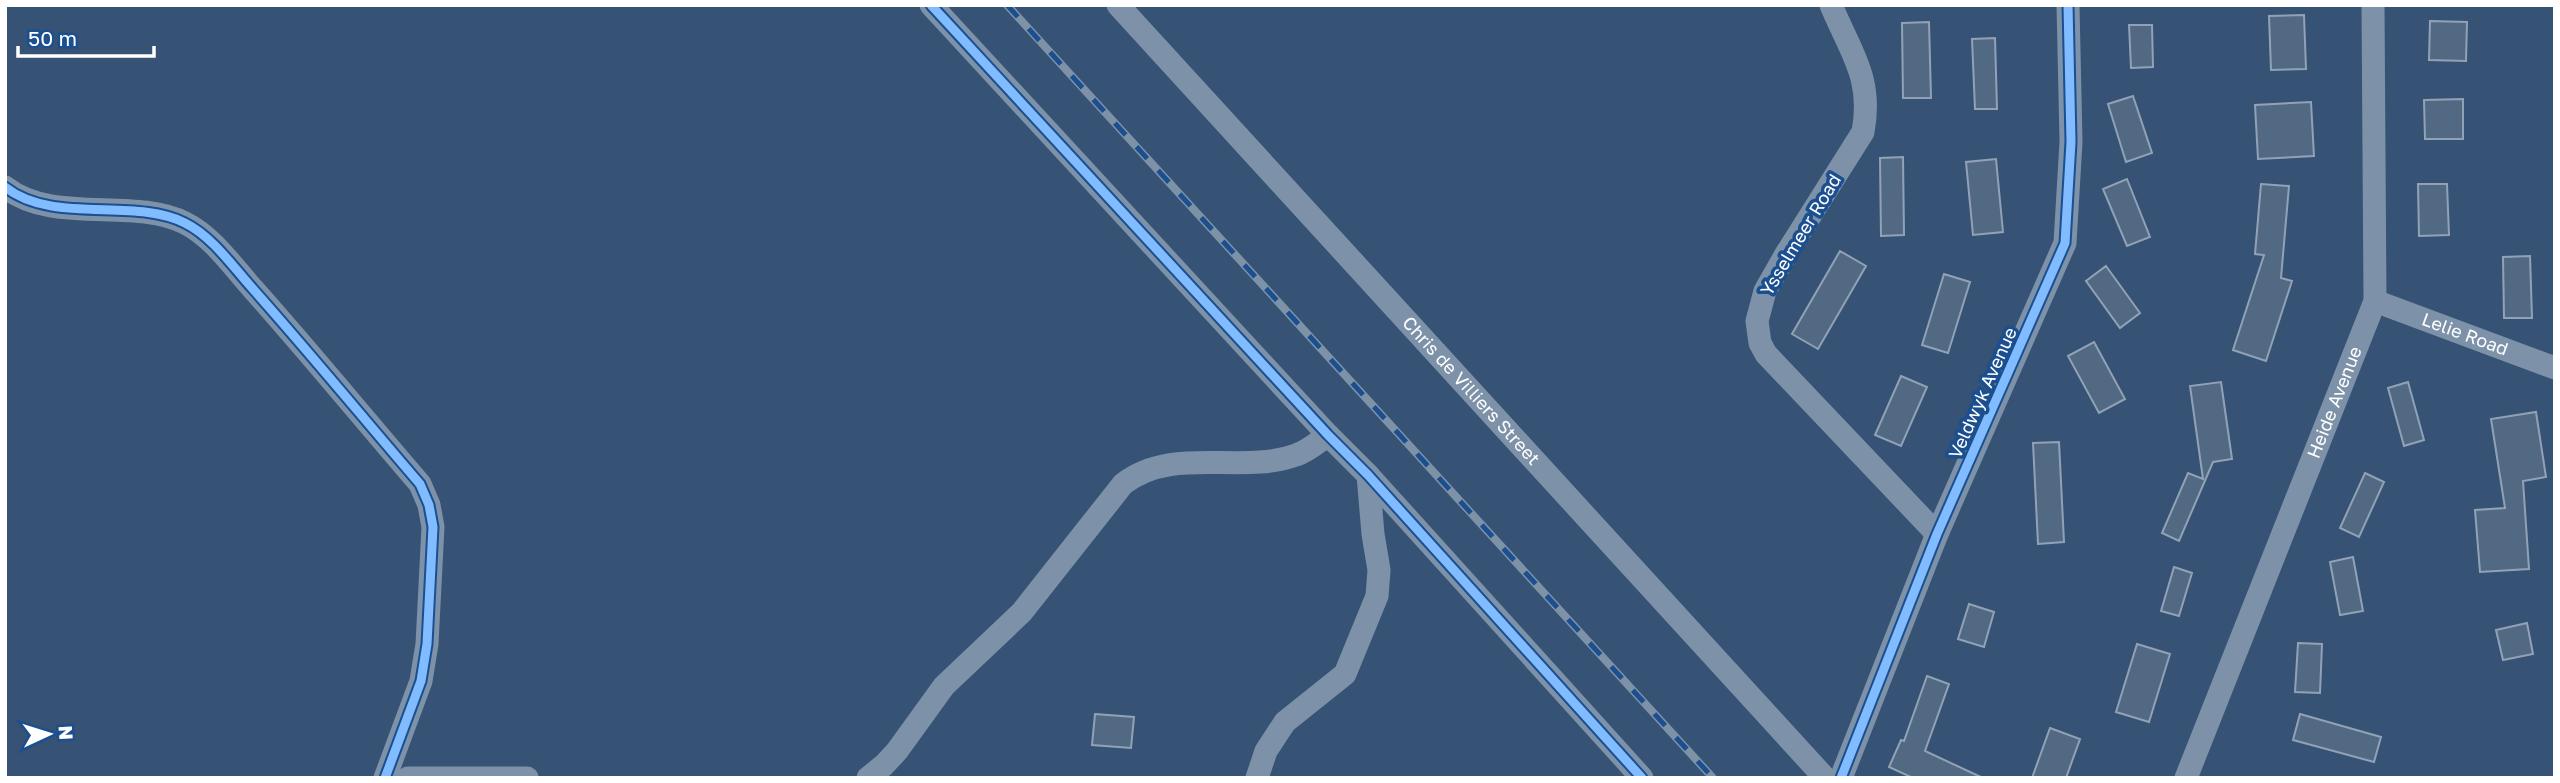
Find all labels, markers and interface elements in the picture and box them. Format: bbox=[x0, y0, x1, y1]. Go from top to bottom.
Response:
scale bar bbox=[18, 14, 154, 58]
text: 50 m bbox=[28, 25, 77, 51]
street label: Ysselmeer Road bbox=[1755, 170, 1845, 299]
street label: Lelie Road bbox=[2419, 308, 2511, 360]
street label: Chris de Villiers Street bbox=[1398, 311, 1545, 469]
street label: Veldwyk Avenue bbox=[1943, 324, 2021, 462]
street label: Heide Avenue bbox=[2302, 343, 2366, 461]
north arrow bbox=[14, 699, 84, 769]
text: N bbox=[54, 725, 78, 741]

